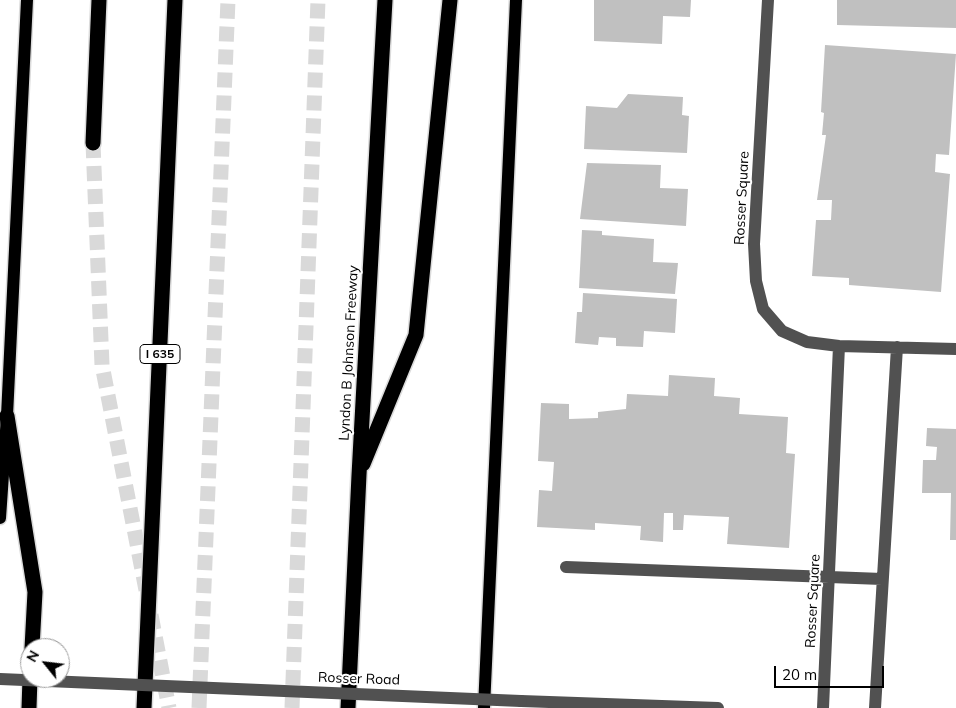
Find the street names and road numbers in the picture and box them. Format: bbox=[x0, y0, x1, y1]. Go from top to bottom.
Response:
street label: Rosser Square bbox=[731, 151, 753, 245]
street label: Lyndon B Johnson Freeway bbox=[336, 265, 362, 441]
road number: I 635 bbox=[140, 344, 180, 364]
street label: Rosser Square bbox=[802, 554, 824, 648]
street label: Rosser Road bbox=[318, 669, 400, 689]

